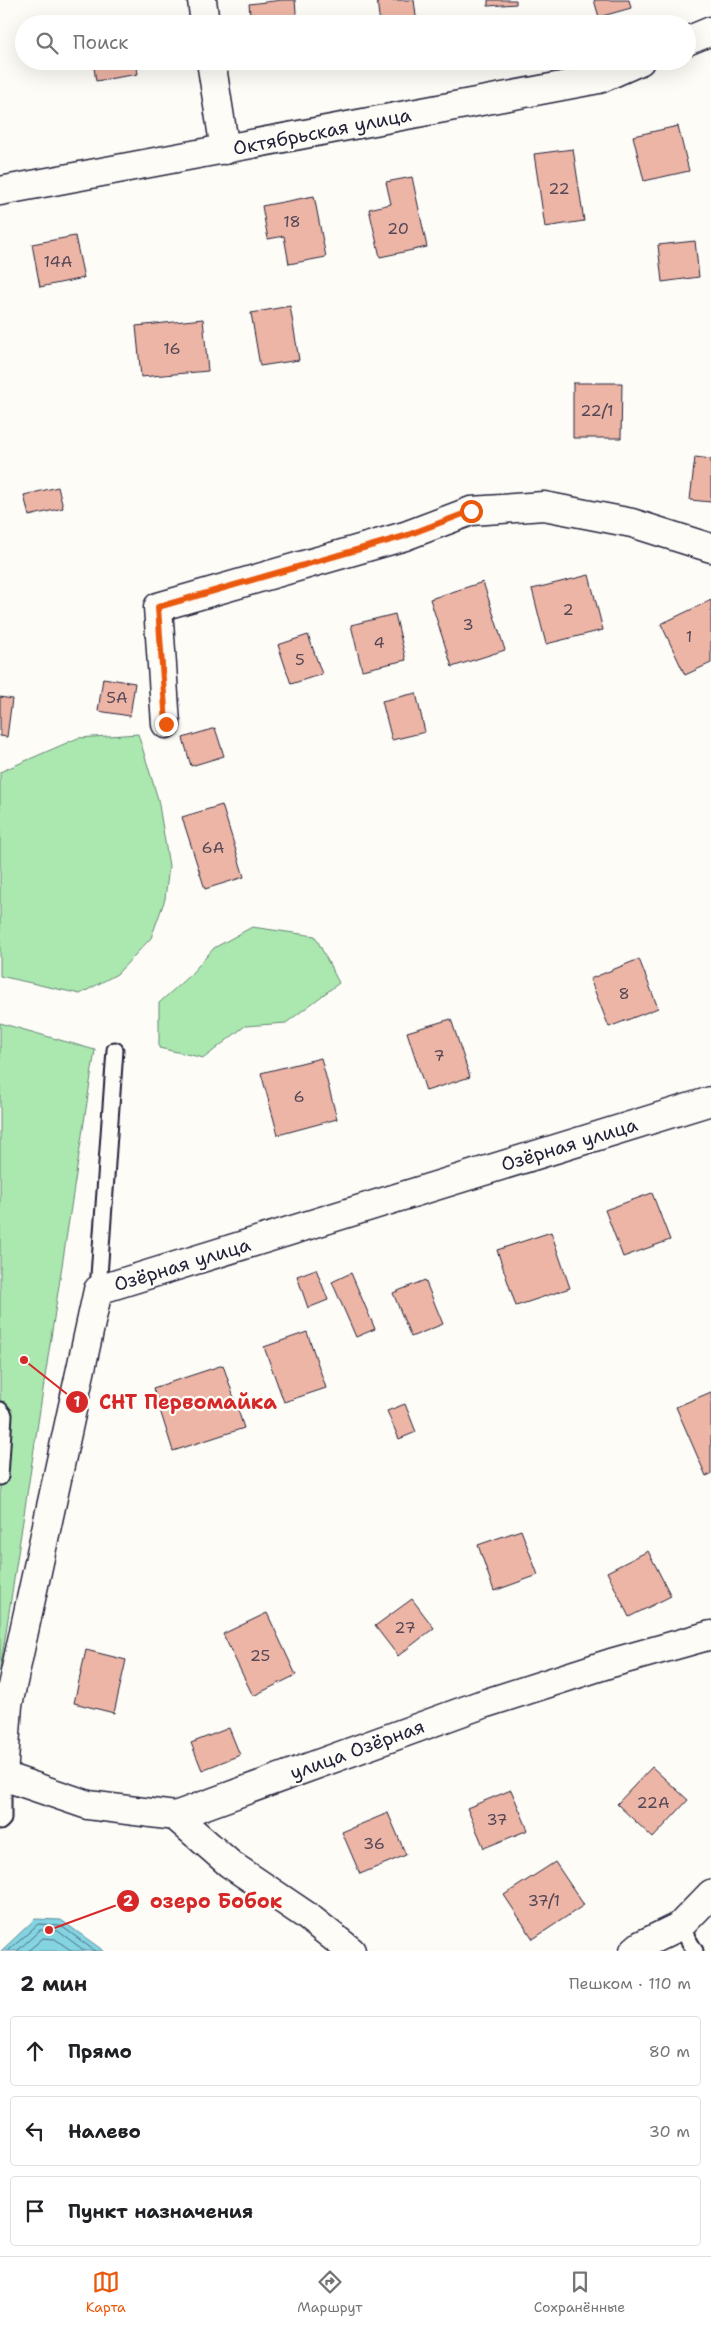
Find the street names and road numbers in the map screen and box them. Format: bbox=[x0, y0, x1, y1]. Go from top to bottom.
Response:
street label: Октябрьская улица bbox=[231, 102, 413, 161]
street label: Озёрная улица bbox=[498, 1112, 641, 1177]
street label: Озёрная улица bbox=[111, 1232, 254, 1297]
street label: улица Озёрная bbox=[286, 1714, 428, 1785]

